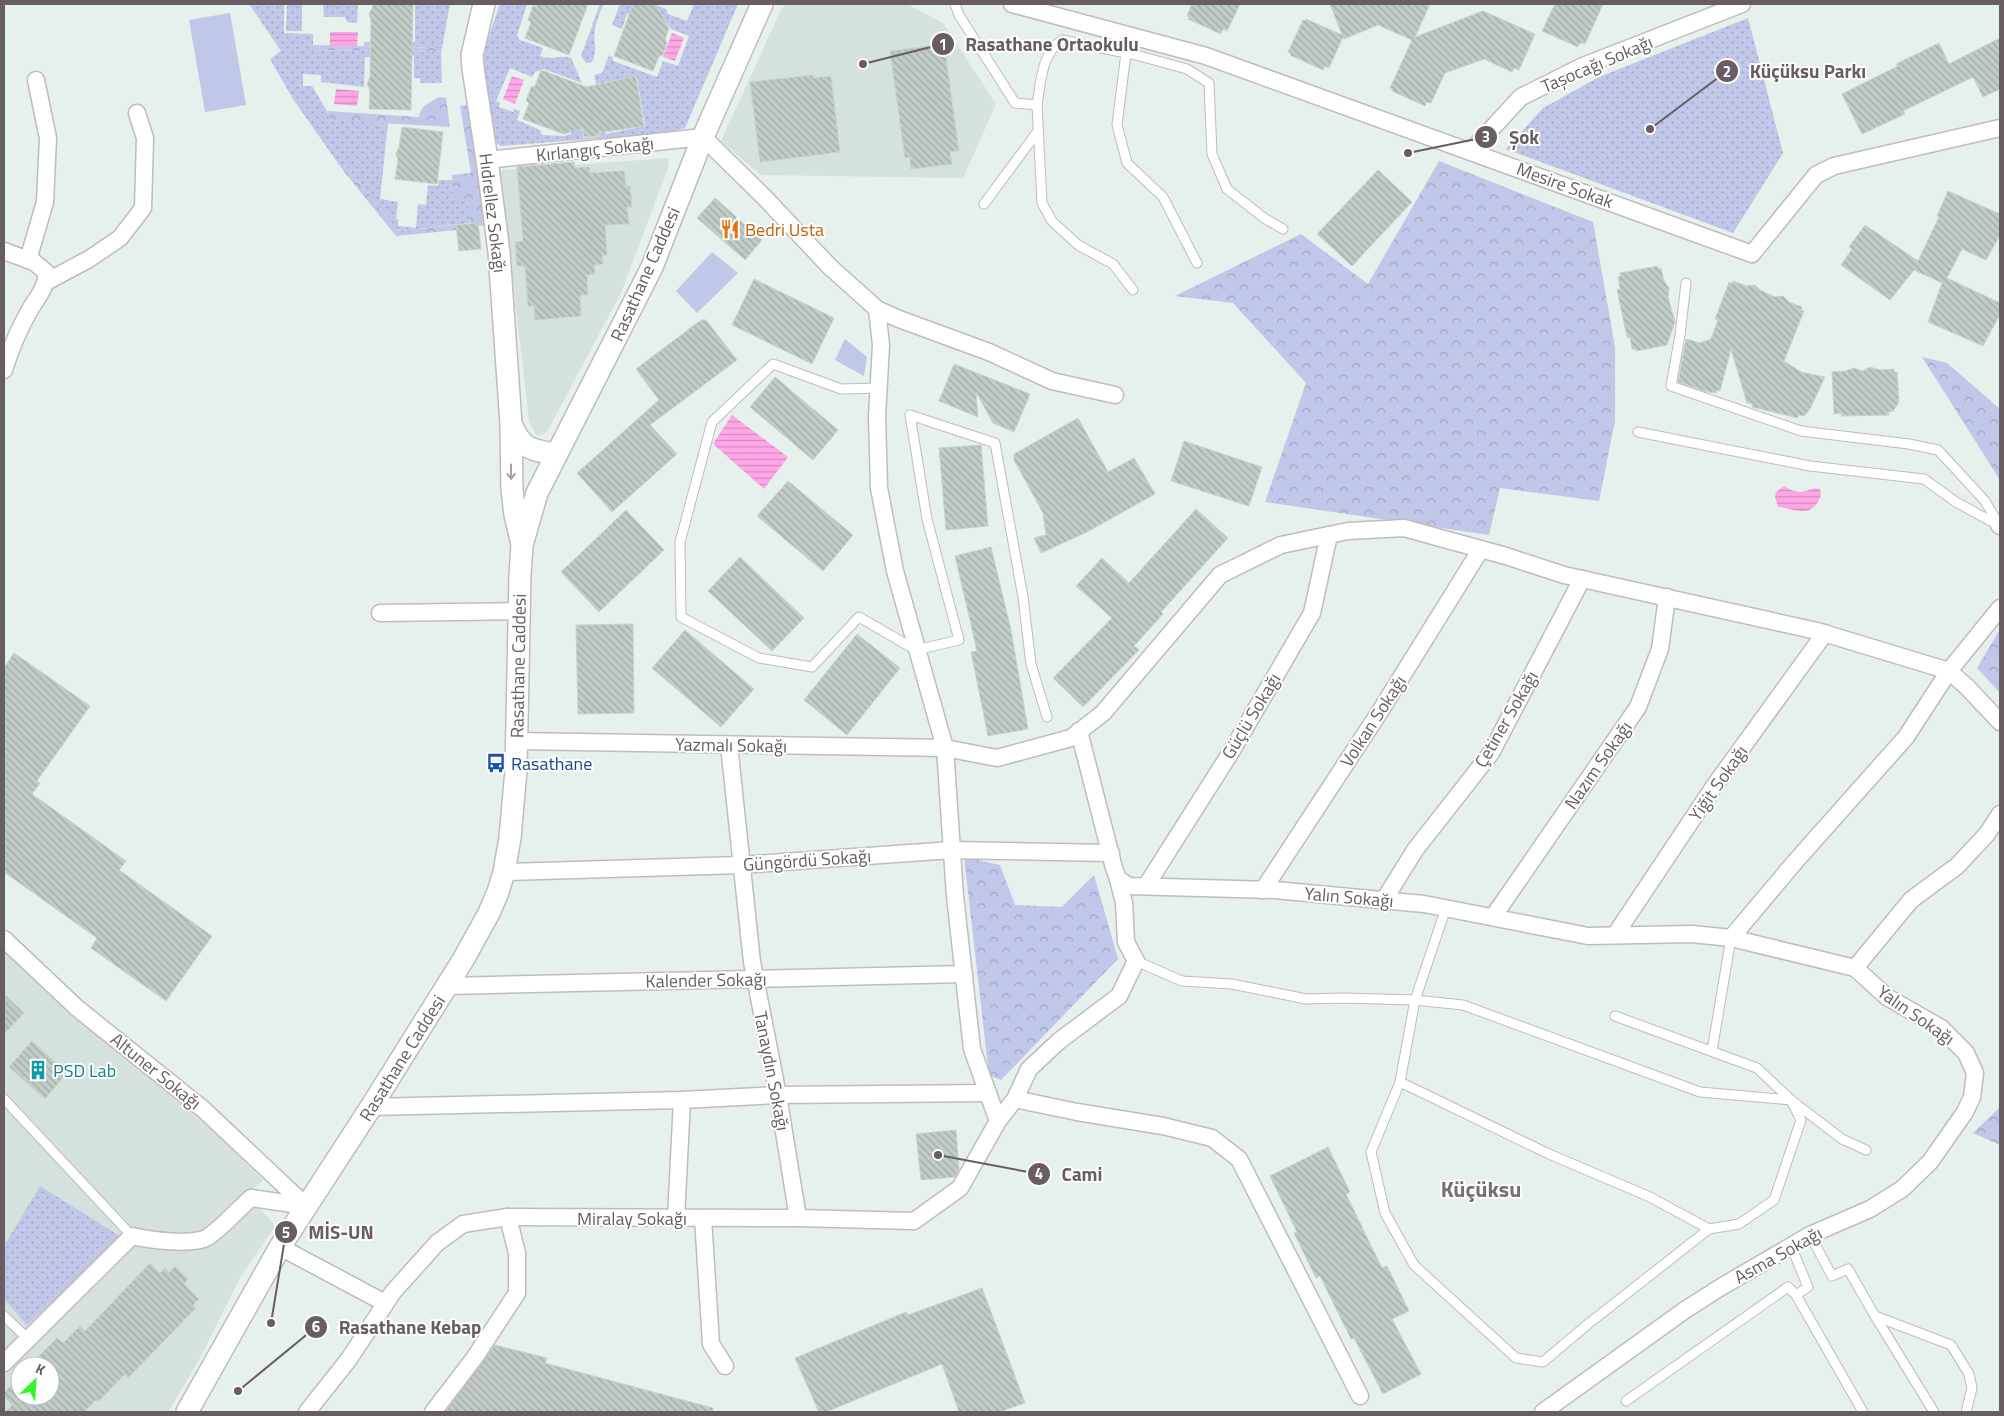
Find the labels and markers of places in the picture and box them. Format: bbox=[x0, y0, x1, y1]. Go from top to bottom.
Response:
callout: Rasathane Ortaokulu bbox=[930, 27, 1149, 61]
callout: Küçüksu Parkı bbox=[1714, 54, 1876, 88]
callout: Şok bbox=[1474, 120, 1549, 154]
place label: Bedri Usta bbox=[745, 216, 824, 243]
restaurant icon: Bedri Usta bbox=[719, 218, 741, 240]
place label: Rasathane bbox=[511, 750, 592, 777]
bus stop icon: Rasathane bbox=[485, 752, 507, 774]
place label: PSD Lab bbox=[53, 1057, 116, 1084]
building icon: PSD Lab bbox=[27, 1059, 49, 1081]
callout: Cami bbox=[1027, 1157, 1113, 1191]
callout: MİS-UN bbox=[274, 1215, 384, 1249]
callout: Rasathane Kebap bbox=[304, 1310, 491, 1344]

